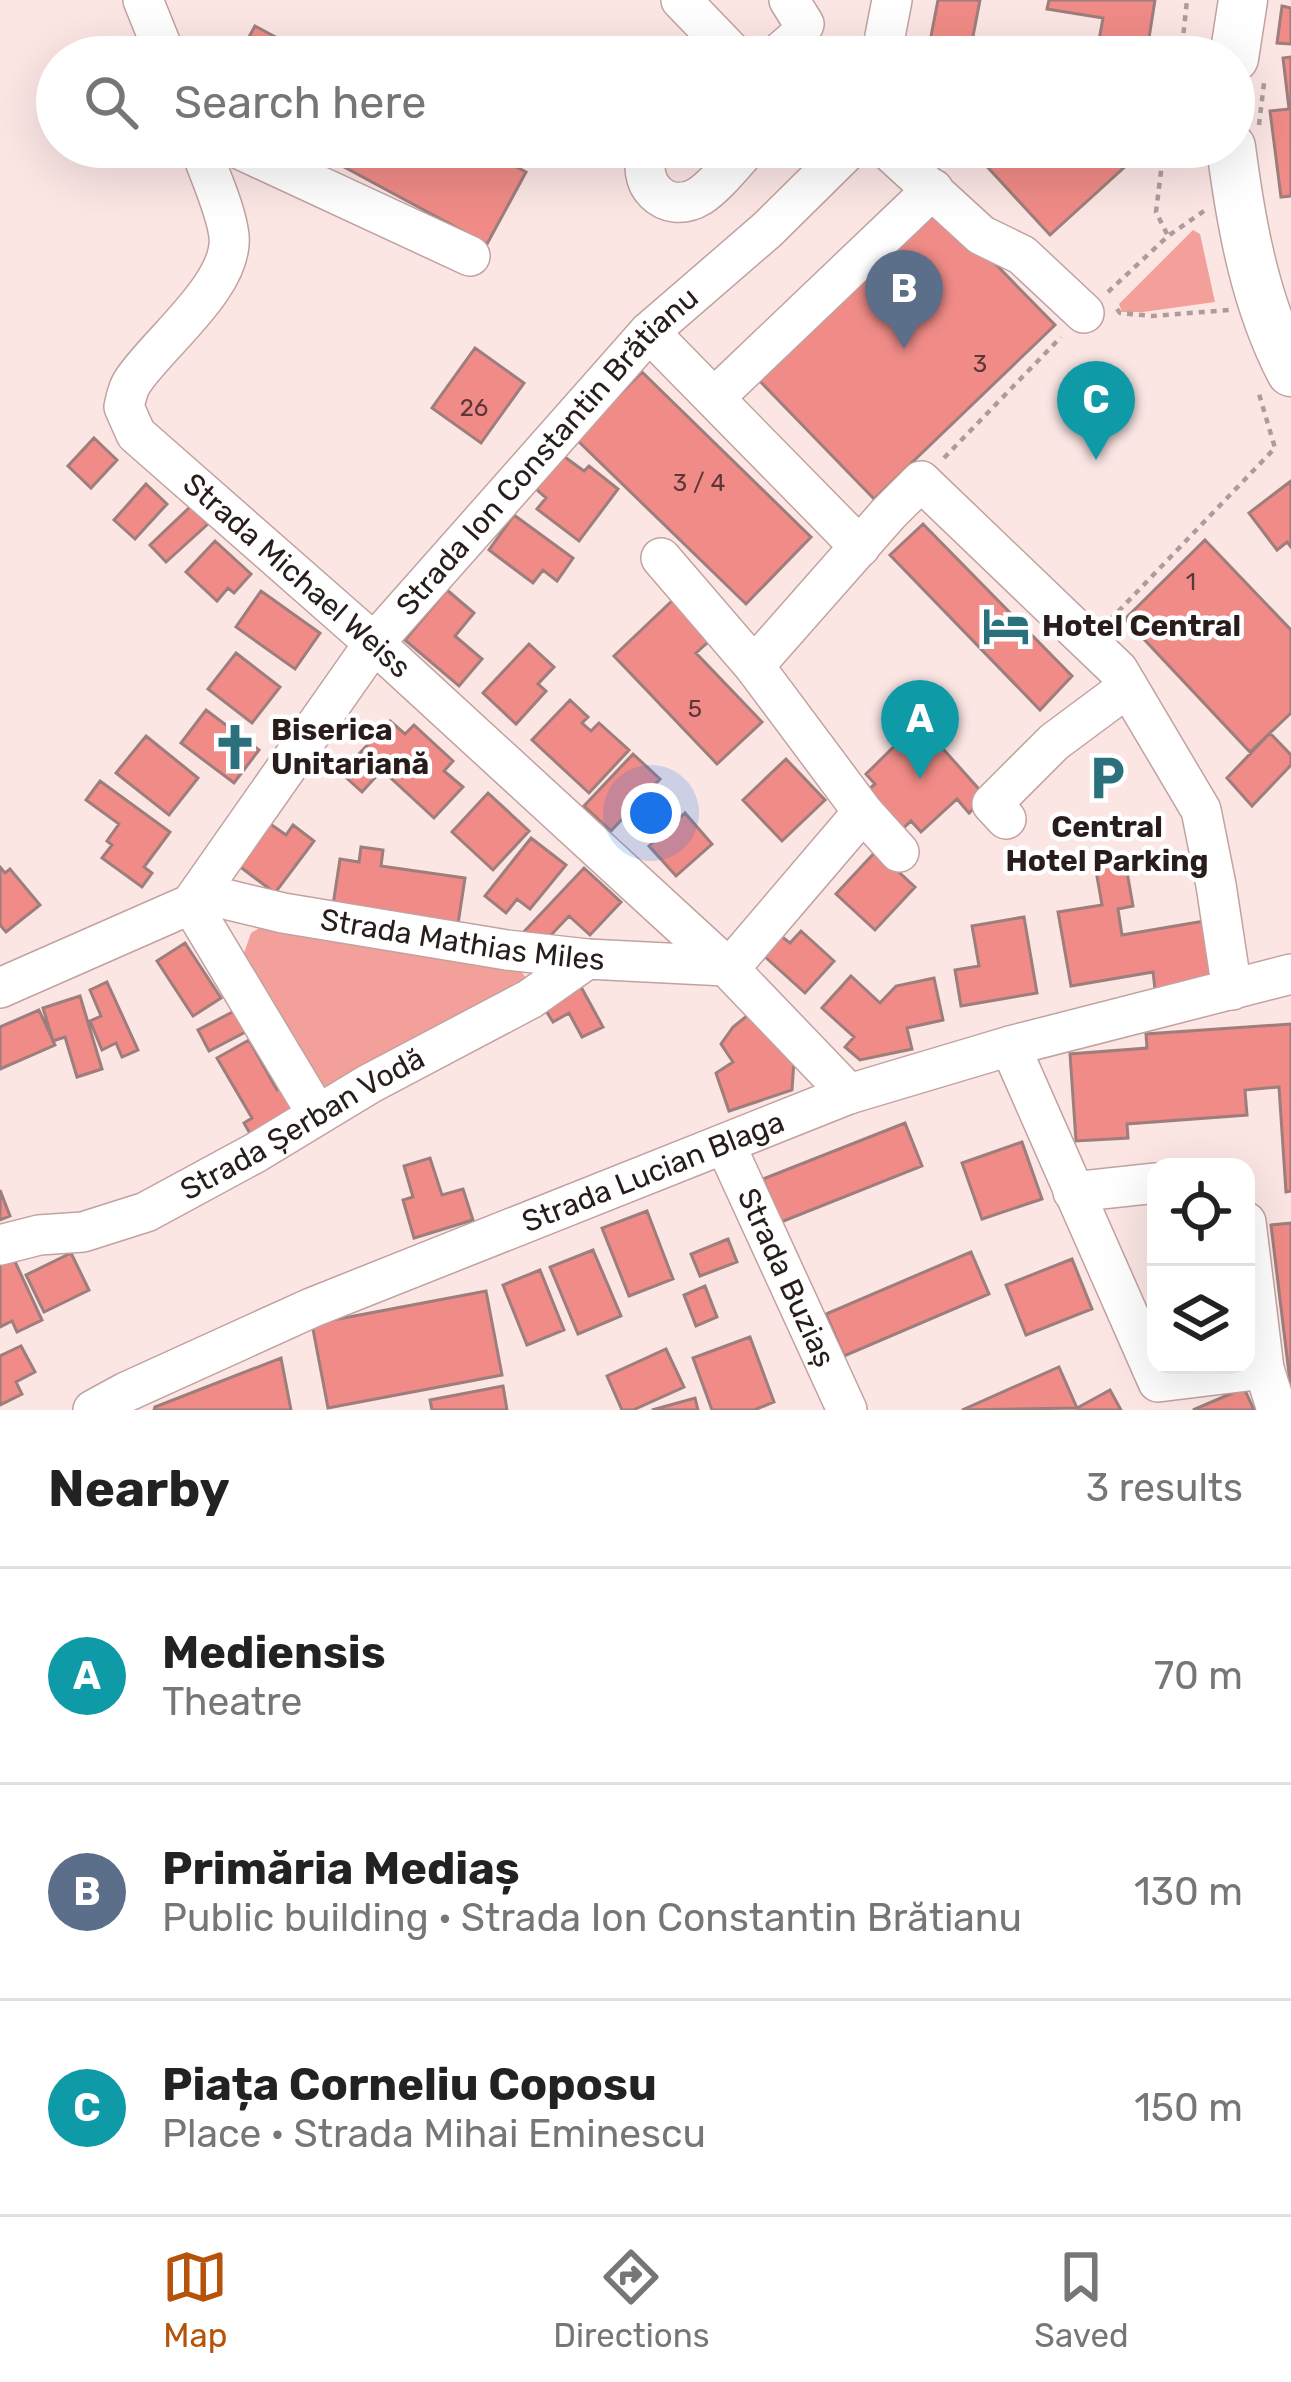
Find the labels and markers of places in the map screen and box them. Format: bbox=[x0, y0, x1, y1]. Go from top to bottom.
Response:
pin: B bbox=[865, 250, 943, 349]
pin: C bbox=[1057, 361, 1135, 460]
hotel icon: Hotel Central bbox=[981, 601, 1031, 651]
place label: Hotel Central bbox=[1042, 608, 1241, 644]
pin: A bbox=[881, 680, 959, 779]
place label: Biserica Unitariană bbox=[271, 712, 429, 782]
church icon: Biserica Unitariană bbox=[210, 722, 260, 772]
parking icon: Central Hotel Parking bbox=[1082, 753, 1132, 803]
place label: Central Hotel Parking bbox=[1005, 809, 1209, 879]

